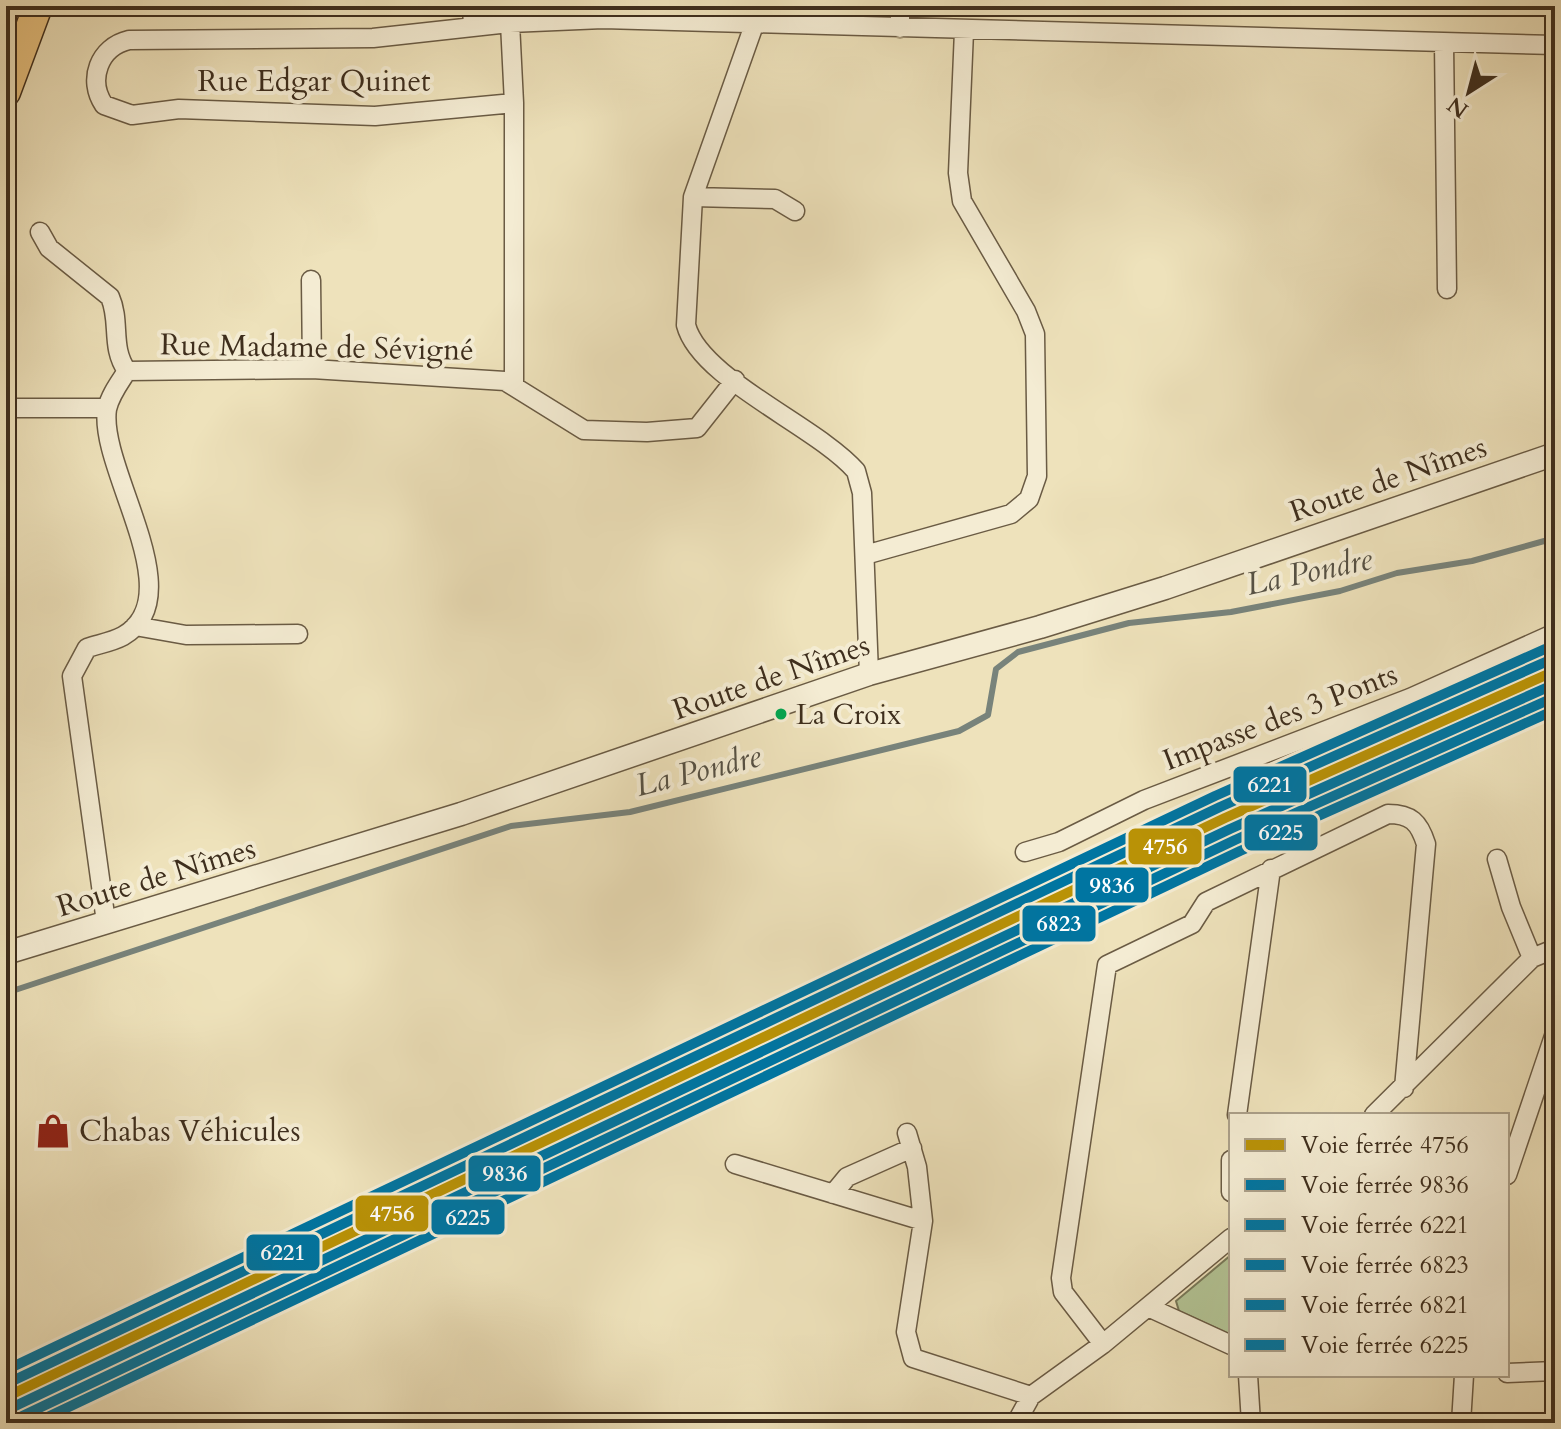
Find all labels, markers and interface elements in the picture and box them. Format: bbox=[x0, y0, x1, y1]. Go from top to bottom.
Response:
north arrow bbox=[1429, 52, 1509, 132]
street label: Rue Edgar Quinet bbox=[197, 61, 431, 102]
text: N bbox=[1441, 90, 1474, 125]
street label: Rue Madame de Sévigné bbox=[160, 324, 474, 371]
street label: Route de Nîmes bbox=[1284, 427, 1492, 532]
water label: La Pondre bbox=[1242, 537, 1377, 607]
street label: Route de Nîmes bbox=[667, 625, 875, 730]
street label: Impasse des 3 Ponts bbox=[1157, 654, 1403, 781]
place label: La Croix bbox=[796, 696, 901, 734]
marker: La Croix bbox=[773, 706, 789, 722]
water label: La Pondre bbox=[631, 734, 766, 808]
line badge: 6221 bbox=[1232, 765, 1308, 804]
text: 6221 bbox=[1247, 770, 1293, 800]
line badge: 6225 bbox=[1243, 813, 1319, 852]
text: 6225 bbox=[1258, 818, 1304, 848]
line badge: 4756 bbox=[1127, 827, 1203, 866]
street label: Route de Nîmes bbox=[52, 828, 261, 927]
text: 4756 bbox=[1142, 832, 1188, 862]
line badge: 9836 bbox=[1074, 866, 1150, 904]
text: 9836 bbox=[1089, 871, 1135, 901]
line badge: 6823 bbox=[1021, 904, 1097, 943]
text: 6823 bbox=[1036, 909, 1082, 939]
place label: Chabas Véhicules bbox=[79, 1111, 301, 1152]
shop icon: Chabas Véhicules bbox=[34, 1112, 72, 1150]
legend bbox=[1229, 1113, 1509, 1377]
text: Voie ferrée 4756 bbox=[1301, 1129, 1469, 1162]
line badge: 9836 bbox=[467, 1154, 542, 1193]
text: 9836 bbox=[482, 1159, 528, 1189]
text: Voie ferrée 9836 bbox=[1301, 1169, 1469, 1202]
line badge: 4756 bbox=[354, 1194, 430, 1233]
line badge: 6225 bbox=[430, 1198, 506, 1236]
text: 4756 bbox=[369, 1199, 415, 1229]
text: 6225 bbox=[445, 1203, 491, 1233]
text: Voie ferrée 6221 bbox=[1301, 1209, 1469, 1242]
line badge: 6221 bbox=[245, 1233, 321, 1272]
text: 6221 bbox=[260, 1238, 306, 1268]
text: Voie ferrée 6823 bbox=[1301, 1249, 1469, 1282]
text: Voie ferrée 6821 bbox=[1301, 1289, 1469, 1322]
text: Voie ferrée 6225 bbox=[1301, 1329, 1469, 1362]

